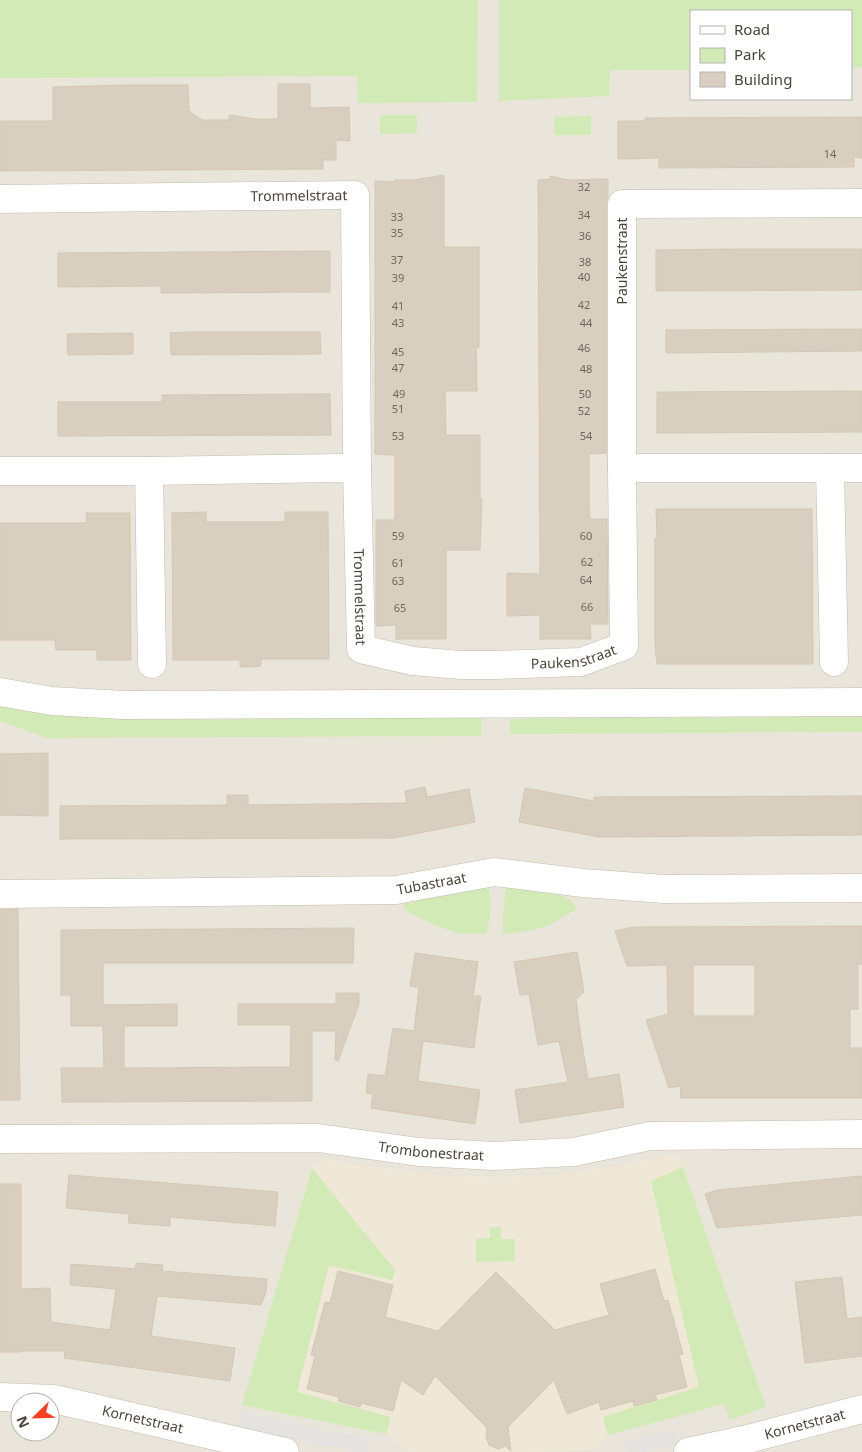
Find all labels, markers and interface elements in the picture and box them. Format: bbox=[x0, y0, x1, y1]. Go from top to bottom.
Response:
legend bbox=[690, 10, 852, 100]
text: Road bbox=[734, 19, 770, 39]
text: Park bbox=[734, 44, 766, 64]
text: Building bbox=[734, 69, 792, 89]
house number: 14 bbox=[824, 146, 837, 161]
house number: 32 bbox=[578, 179, 590, 194]
street label: Trommelstraat bbox=[250, 185, 348, 205]
house number: 34 bbox=[578, 207, 591, 222]
house number: 33 bbox=[391, 209, 403, 224]
street label: Paukenstraat bbox=[612, 217, 631, 305]
house number: 35 bbox=[391, 225, 403, 240]
house number: 36 bbox=[579, 228, 591, 243]
house number: 37 bbox=[391, 252, 403, 267]
house number: 38 bbox=[579, 254, 591, 269]
house number: 40 bbox=[578, 269, 590, 284]
house number: 39 bbox=[392, 270, 404, 285]
house number: 42 bbox=[578, 297, 590, 312]
house number: 41 bbox=[392, 298, 404, 313]
house number: 43 bbox=[392, 315, 404, 330]
house number: 44 bbox=[580, 315, 593, 330]
house number: 46 bbox=[578, 340, 590, 355]
house number: 45 bbox=[392, 344, 404, 359]
house number: 47 bbox=[392, 360, 404, 375]
house number: 48 bbox=[580, 361, 592, 376]
house number: 49 bbox=[393, 386, 405, 401]
house number: 50 bbox=[579, 386, 591, 401]
house number: 51 bbox=[392, 401, 404, 416]
house number: 52 bbox=[578, 403, 590, 418]
house number: 53 bbox=[392, 428, 404, 443]
house number: 54 bbox=[580, 428, 593, 443]
house number: 59 bbox=[392, 528, 404, 543]
house number: 60 bbox=[580, 528, 592, 543]
street label: Trommelstraat bbox=[350, 548, 371, 646]
house number: 62 bbox=[581, 554, 593, 569]
house number: 61 bbox=[392, 555, 404, 570]
house number: 64 bbox=[580, 572, 593, 587]
house number: 63 bbox=[392, 573, 404, 588]
house number: 66 bbox=[581, 599, 593, 614]
house number: 65 bbox=[394, 600, 406, 615]
street label: Paukenstraat bbox=[530, 640, 619, 673]
street label: Tubastraat bbox=[395, 867, 468, 899]
street label: Trombonestraat bbox=[377, 1136, 484, 1164]
north arrow bbox=[10, 1392, 60, 1442]
street label: Kornetstraat bbox=[100, 1400, 185, 1437]
street label: Kornetstraat bbox=[762, 1404, 847, 1443]
text: N bbox=[12, 1413, 34, 1431]

